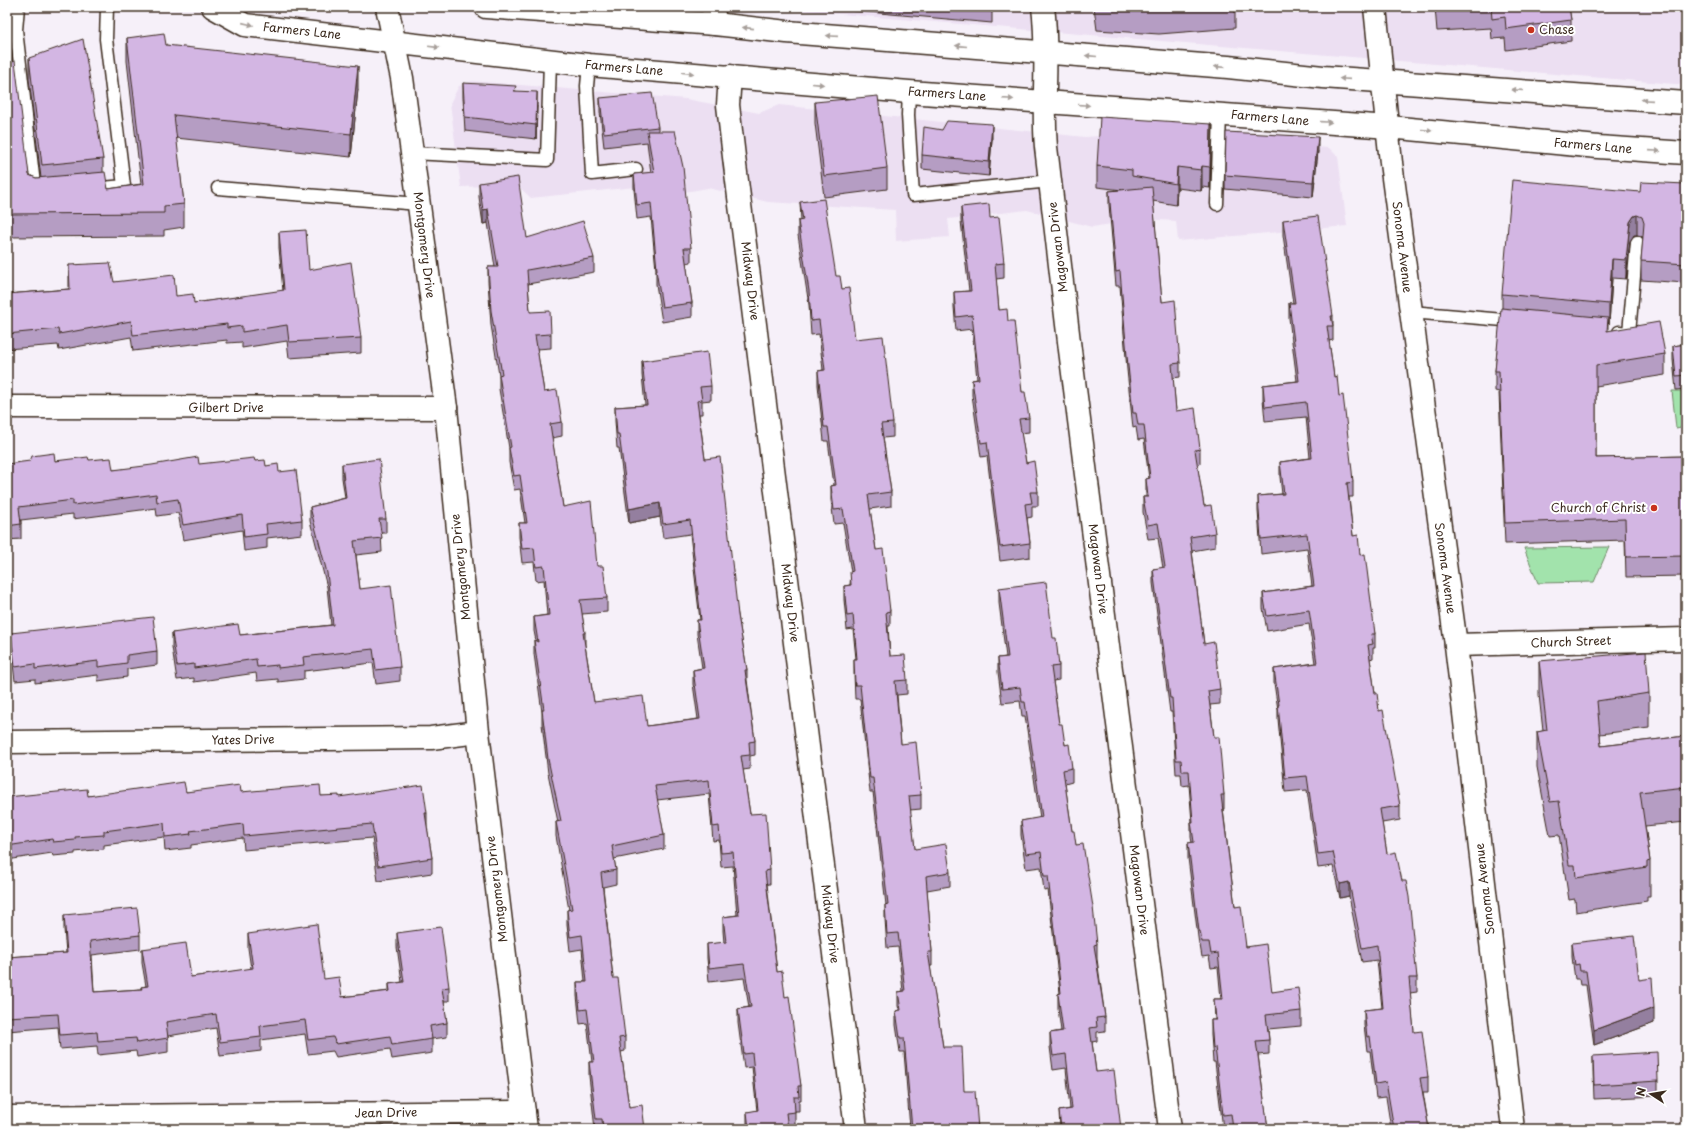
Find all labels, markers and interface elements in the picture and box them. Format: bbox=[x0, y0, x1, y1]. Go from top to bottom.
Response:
street label: Farmers Lane bbox=[262, 17, 342, 43]
place label: Chase bbox=[1539, 20, 1574, 38]
one-way arrow bbox=[241, 22, 254, 28]
one-way arrow bbox=[742, 25, 754, 31]
marker: Chase bbox=[1526, 25, 1536, 35]
one-way arrow bbox=[825, 32, 838, 39]
one-way arrow bbox=[955, 43, 967, 49]
one-way arrow bbox=[427, 44, 440, 50]
one-way arrow bbox=[1085, 53, 1097, 60]
street label: Farmers Lane bbox=[584, 55, 664, 79]
one-way arrow bbox=[1214, 63, 1226, 70]
one-way arrow bbox=[682, 69, 694, 76]
one-way arrow bbox=[1339, 75, 1351, 82]
one-way arrow bbox=[812, 80, 824, 87]
street label: Farmers Lane bbox=[907, 81, 987, 105]
one-way arrow bbox=[1511, 87, 1523, 94]
one-way arrow bbox=[1002, 95, 1014, 102]
one-way arrow bbox=[1641, 97, 1653, 103]
one-way arrow bbox=[1078, 101, 1090, 108]
street label: Farmers Lane bbox=[1230, 105, 1310, 129]
one-way arrow bbox=[1319, 119, 1332, 126]
one-way arrow bbox=[1421, 127, 1433, 134]
street label: Farmers Lane bbox=[1553, 133, 1633, 157]
one-way arrow bbox=[1649, 147, 1661, 154]
street label: Montgomery Drive bbox=[410, 191, 440, 299]
street label: Sonoma Avenue bbox=[1388, 200, 1418, 294]
street label: Magowan Drive bbox=[1043, 201, 1071, 293]
street label: Midway Drive bbox=[737, 240, 765, 321]
street label: Gilbert Drive bbox=[188, 398, 264, 416]
place label: Church of Christ bbox=[1551, 498, 1646, 516]
marker: Church of Christ bbox=[1649, 503, 1659, 513]
street label: Montgomery Drive bbox=[445, 513, 475, 621]
street label: Sonoma Avenue bbox=[1431, 521, 1461, 615]
street label: Magowan Drive bbox=[1085, 523, 1113, 615]
street label: Midway Drive bbox=[777, 562, 805, 643]
street label: Church Street bbox=[1530, 631, 1612, 651]
street label: Yates Drive bbox=[211, 729, 275, 749]
street label: Montgomery Drive bbox=[481, 835, 511, 943]
street label: Sonoma Avenue bbox=[1469, 842, 1499, 936]
street label: Magowan Drive bbox=[1126, 844, 1154, 936]
street label: Midway Drive bbox=[817, 883, 845, 964]
north arrow bbox=[1631, 1074, 1671, 1114]
text: N bbox=[1632, 1086, 1650, 1098]
street label: Jean Drive bbox=[355, 1102, 417, 1122]

